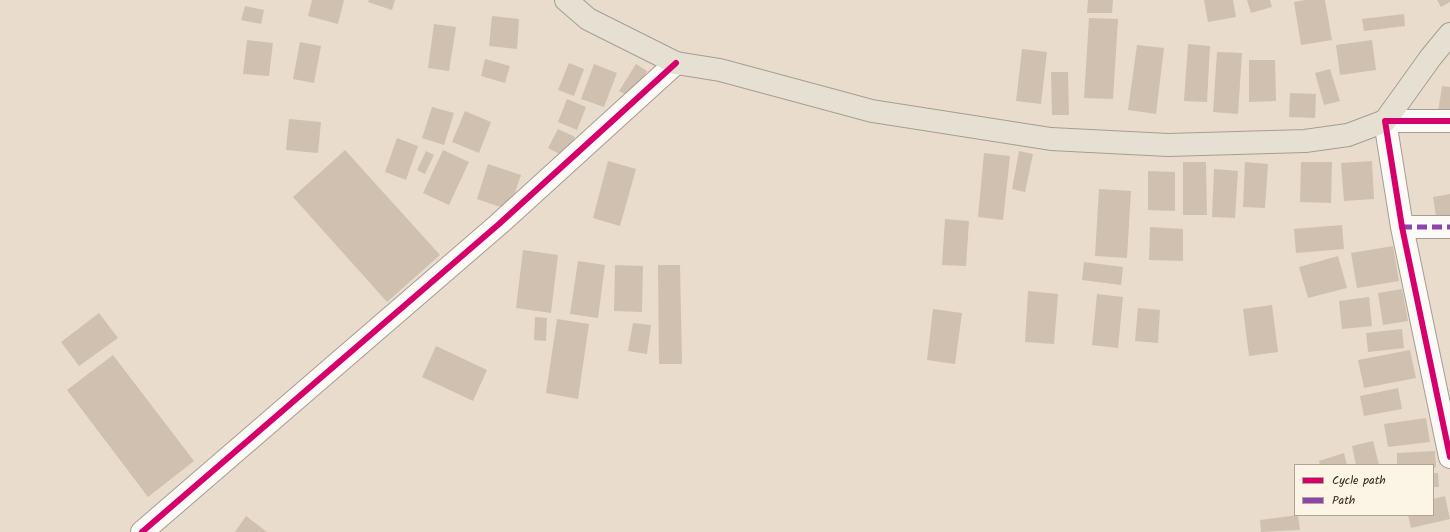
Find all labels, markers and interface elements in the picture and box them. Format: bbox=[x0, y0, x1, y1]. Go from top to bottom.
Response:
legend bbox=[1294, 464, 1434, 516]
text: Cycle path bbox=[1332, 471, 1386, 490]
text: Path bbox=[1332, 491, 1355, 510]

